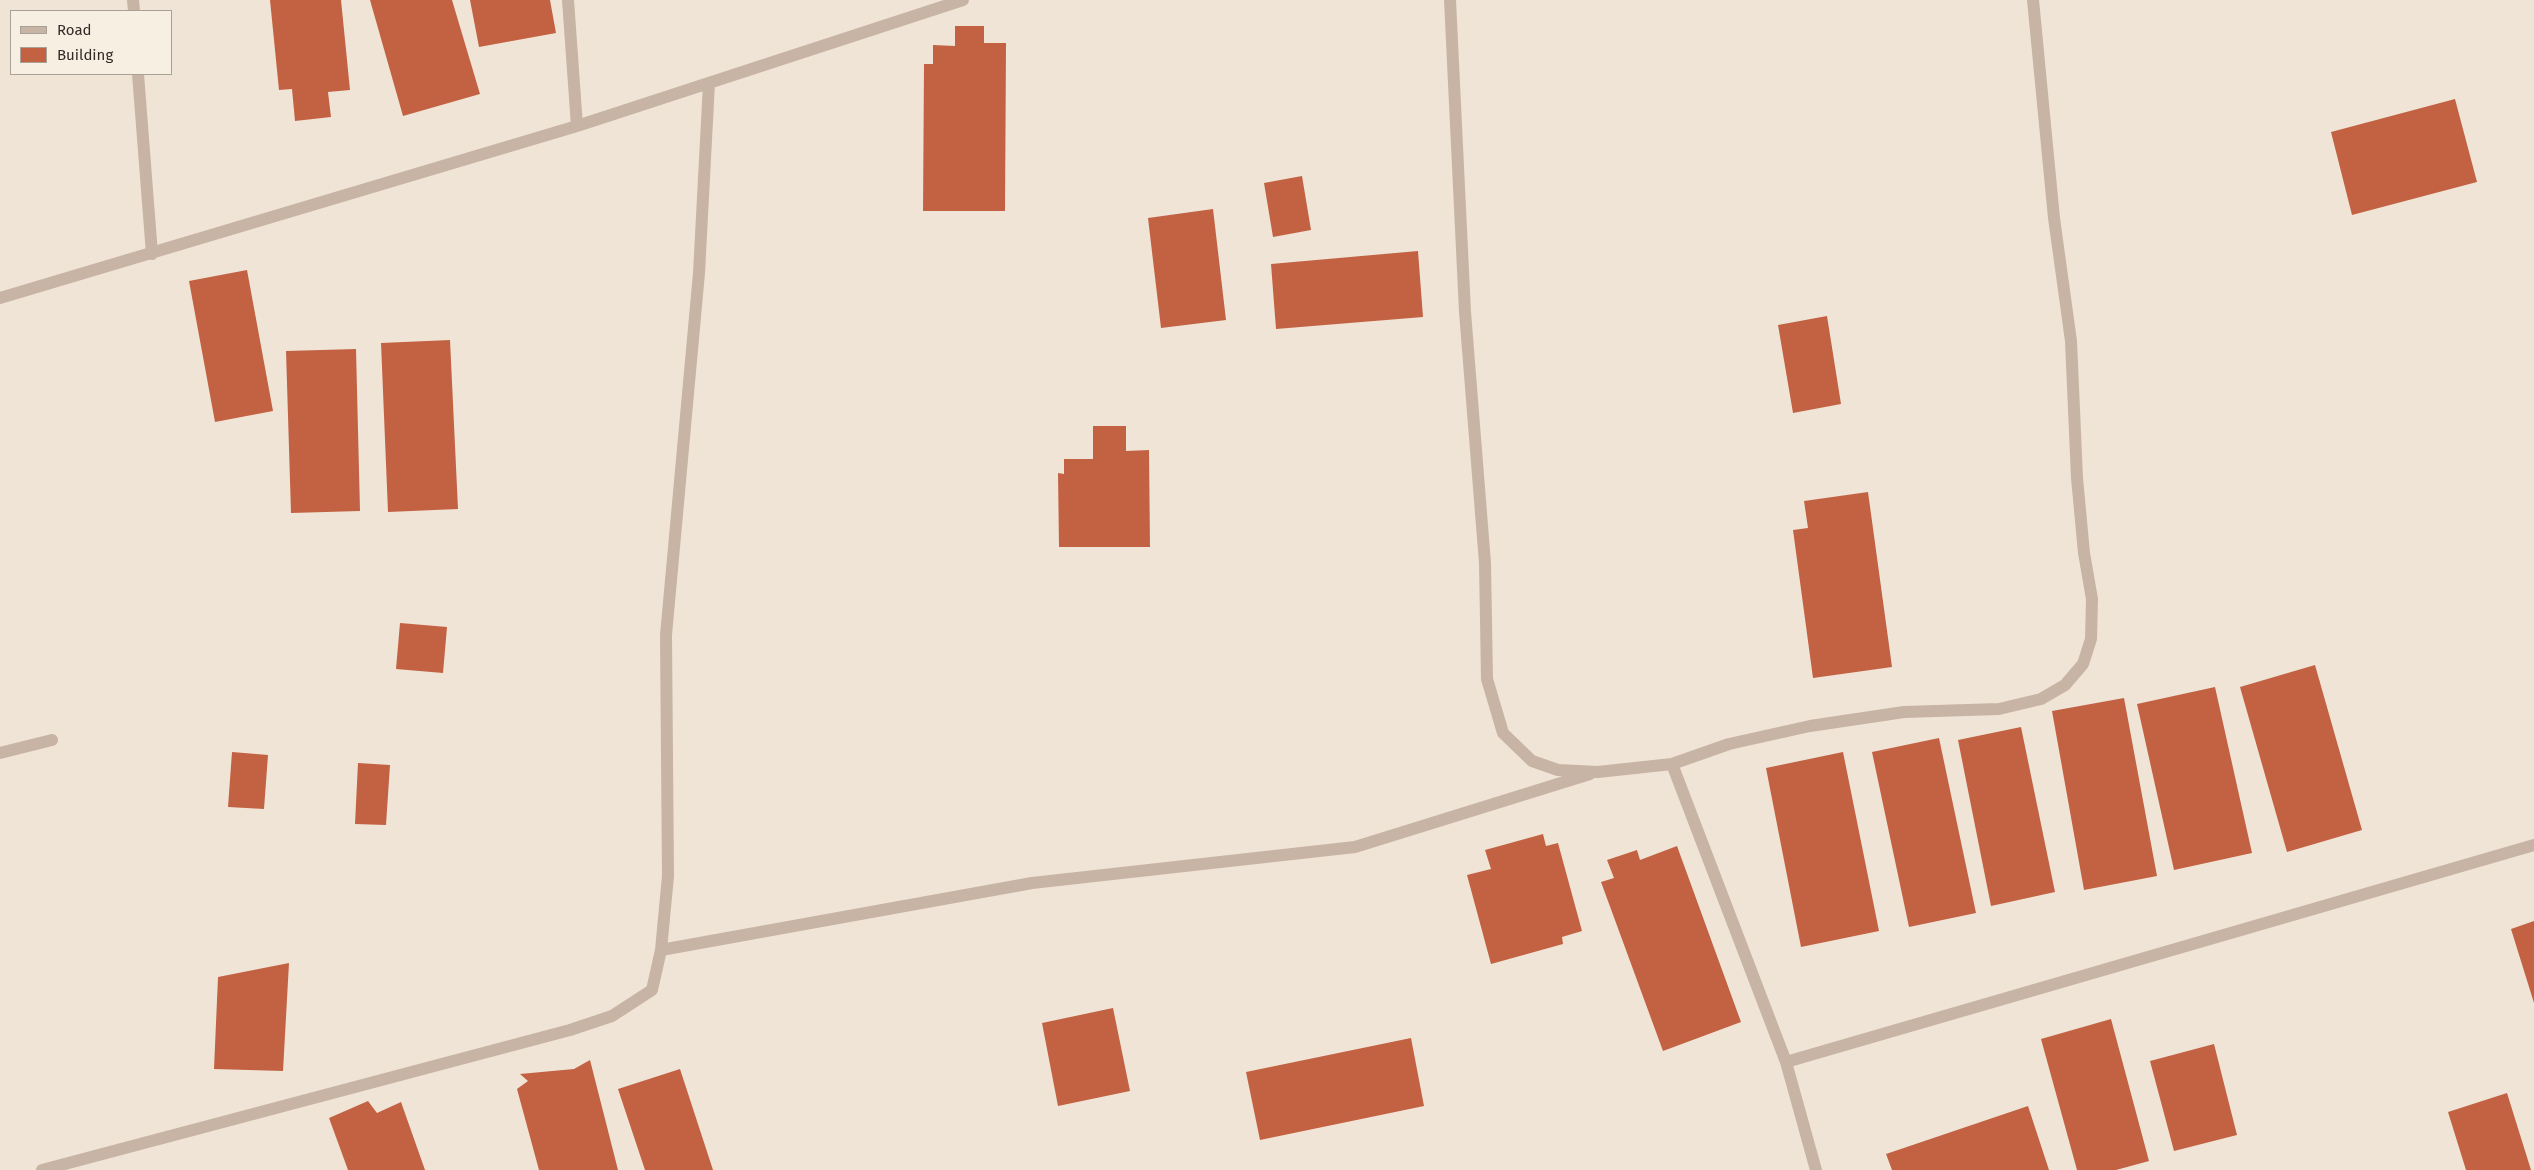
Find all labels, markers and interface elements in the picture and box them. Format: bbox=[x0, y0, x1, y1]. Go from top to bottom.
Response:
legend bbox=[10, 10, 172, 75]
text: Road bbox=[57, 21, 92, 39]
text: Building bbox=[57, 46, 113, 64]

